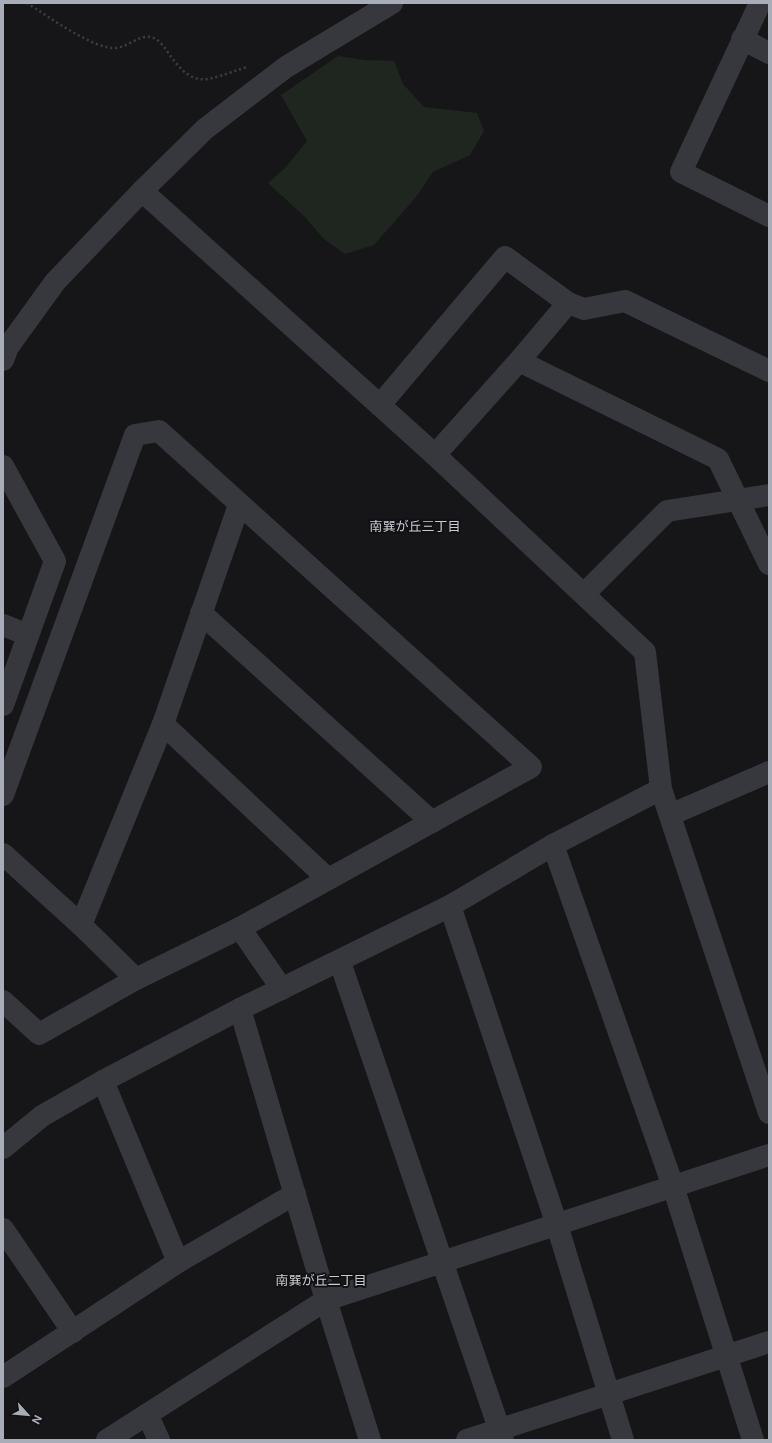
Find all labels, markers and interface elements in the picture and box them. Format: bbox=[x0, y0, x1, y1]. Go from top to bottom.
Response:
district label: 南巽が丘三丁目 bbox=[369, 518, 461, 534]
district label: 南巽が丘二丁目 bbox=[275, 1272, 367, 1288]
north arrow bbox=[8, 1395, 48, 1435]
text: N bbox=[29, 1413, 45, 1426]

